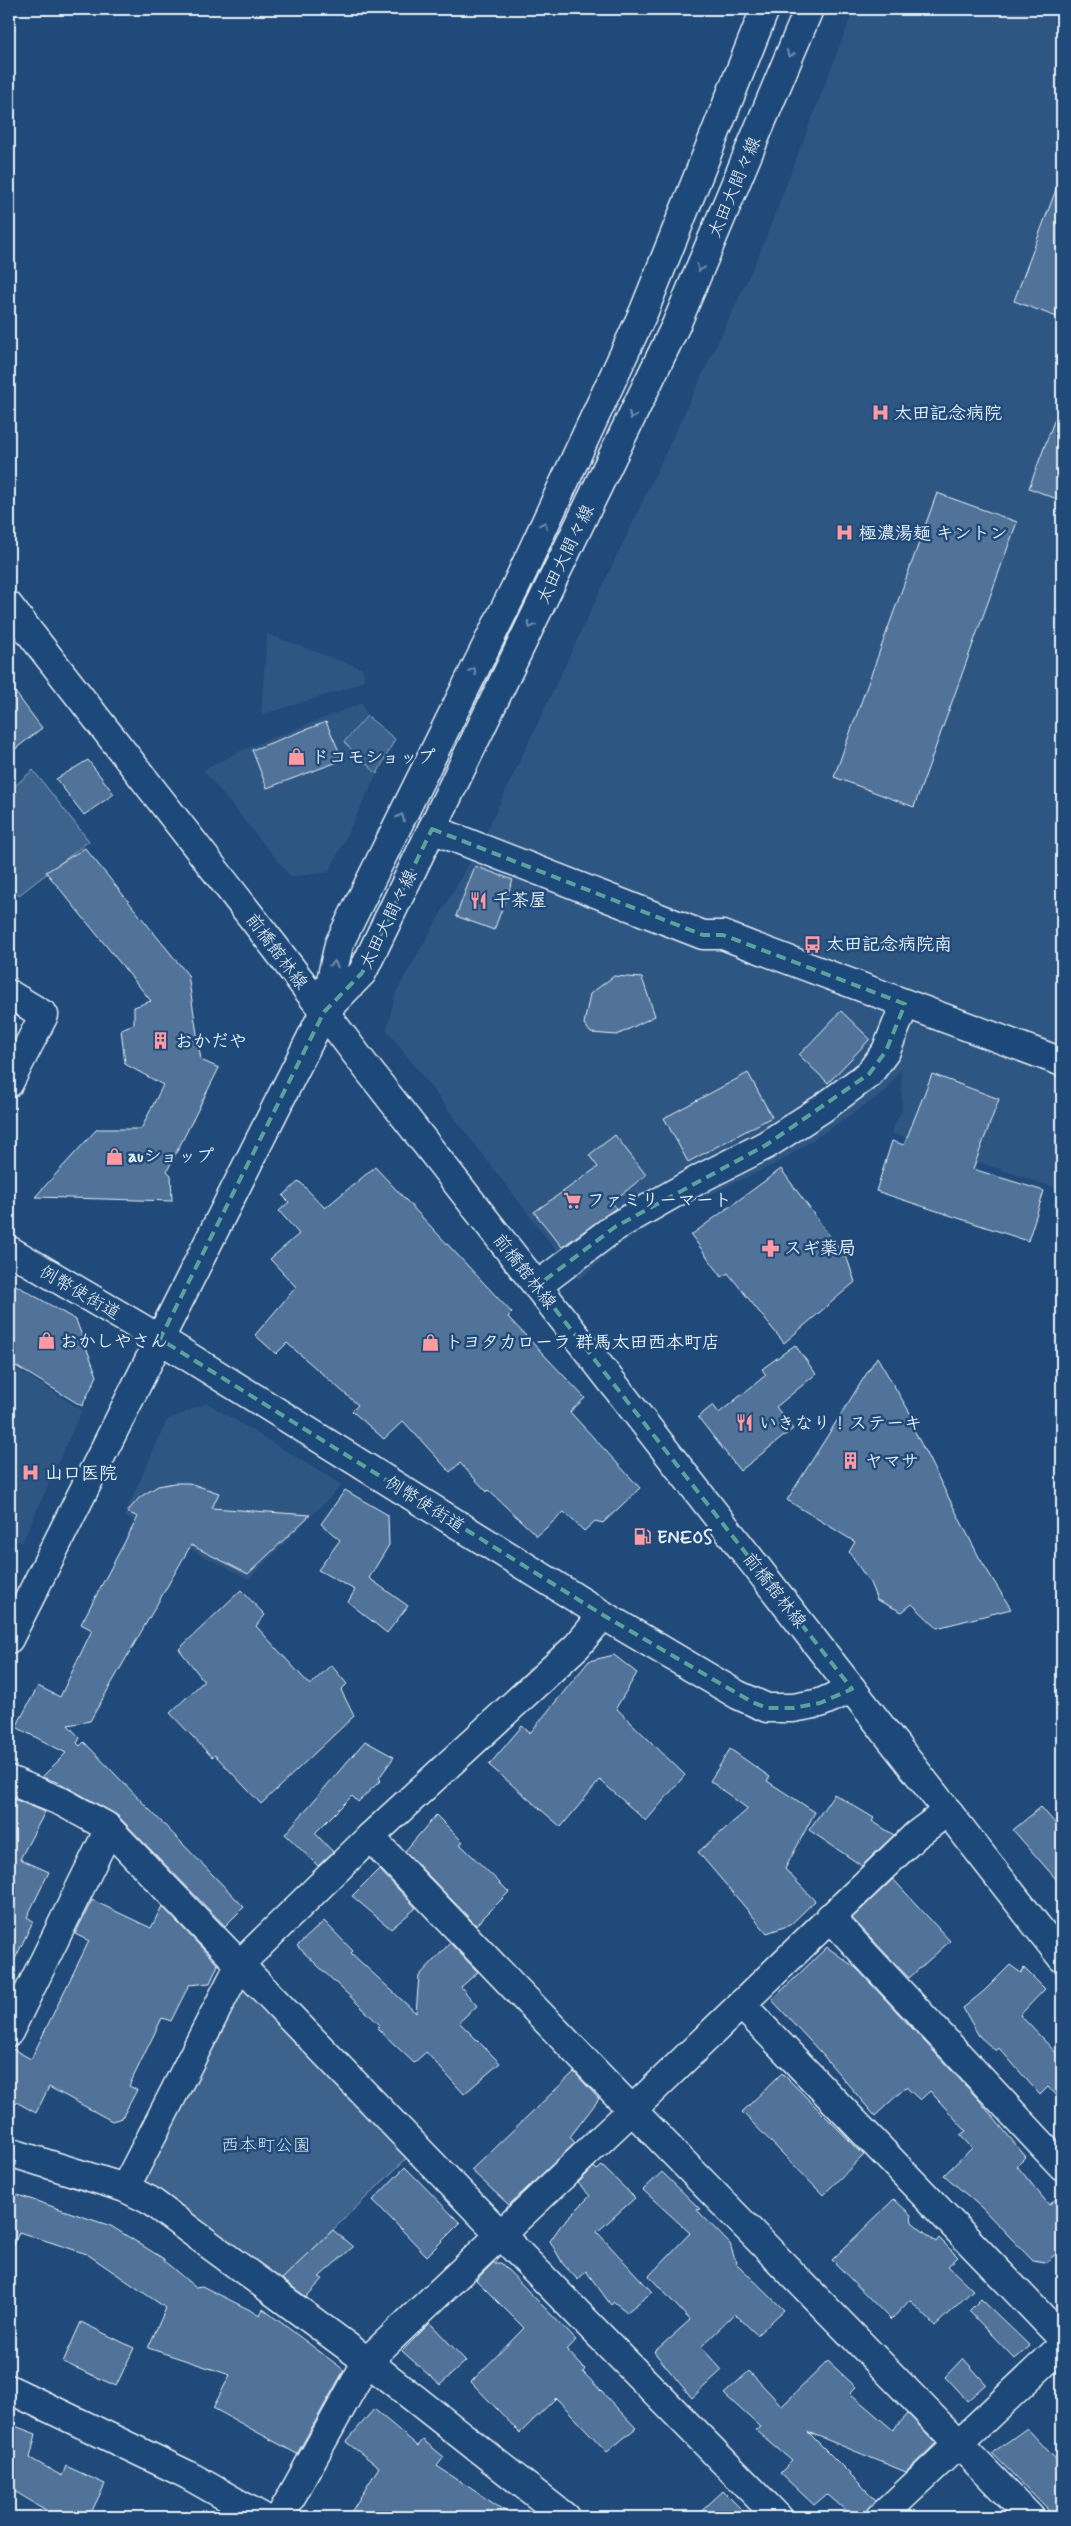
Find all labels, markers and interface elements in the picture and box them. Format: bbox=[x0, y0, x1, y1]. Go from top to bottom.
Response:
one-way arrow bbox=[786, 49, 796, 58]
street label: 太田大間々線 bbox=[703, 133, 767, 242]
one-way arrow bbox=[696, 263, 706, 272]
place label: 太田記念病院 bbox=[894, 402, 1002, 426]
hospital icon: 太田記念病院 bbox=[870, 403, 890, 423]
one-way arrow bbox=[628, 411, 638, 420]
street label: 太田大間々線 bbox=[531, 501, 600, 608]
one-way arrow bbox=[538, 521, 549, 530]
place label: 極濃湯麺 キントン bbox=[859, 522, 1008, 546]
hospital icon: 極濃湯麺 キントン bbox=[835, 523, 855, 543]
one-way arrow bbox=[527, 620, 537, 629]
one-way arrow bbox=[467, 667, 477, 676]
place label: ドコモショップ bbox=[311, 746, 436, 770]
shop icon: ドコモショップ bbox=[287, 747, 307, 767]
one-way arrow bbox=[395, 813, 405, 822]
street label: 太田大間々線 bbox=[354, 866, 423, 973]
place label: 千茶屋 bbox=[493, 889, 547, 913]
restaurant icon: 千茶屋 bbox=[469, 890, 489, 910]
street label: 前橋館林線 bbox=[240, 908, 313, 995]
place label: 太田記念病院南 bbox=[826, 933, 952, 957]
bus stop icon: 太田記念病院南 bbox=[802, 934, 822, 954]
one-way arrow bbox=[328, 960, 339, 969]
place label: おかだや bbox=[175, 1030, 247, 1054]
building icon: おかだや bbox=[151, 1031, 171, 1051]
place label: auショップ bbox=[128, 1145, 214, 1169]
shop icon: auショップ bbox=[104, 1146, 124, 1166]
place label: ファミリーマート bbox=[587, 1189, 732, 1213]
supermarket icon: ファミリーマート bbox=[563, 1190, 583, 1210]
street label: 前橋館林線 bbox=[487, 1229, 561, 1314]
place label: スギ薬局 bbox=[784, 1237, 856, 1261]
pharmacy icon: スギ薬局 bbox=[760, 1238, 780, 1258]
street label: 例幣使街道 bbox=[35, 1260, 124, 1326]
place label: おかしやさん bbox=[60, 1330, 168, 1354]
shop icon: おかしやさん bbox=[36, 1331, 56, 1351]
place label: トヨタカローラ 群馬太田西本町店 bbox=[445, 1331, 720, 1355]
shop icon: トヨタカローラ 群馬太田西本町店 bbox=[421, 1332, 441, 1352]
place label: いきなり！ステーキ bbox=[759, 1412, 922, 1436]
restaurant icon: いきなり！ステーキ bbox=[735, 1413, 755, 1433]
place label: ヤマサ bbox=[865, 1450, 919, 1474]
building icon: ヤマサ bbox=[841, 1451, 861, 1471]
place label: 山口医院 bbox=[45, 1462, 117, 1486]
hospital icon: 山口医院 bbox=[21, 1463, 41, 1483]
street label: 例幣使街道 bbox=[380, 1471, 469, 1539]
place label: ENEOS bbox=[657, 1526, 713, 1550]
fuel station icon: ENEOS bbox=[633, 1527, 653, 1547]
street label: 前橋館林線 bbox=[737, 1548, 811, 1633]
park label: 西本町公園 bbox=[221, 2134, 311, 2158]

